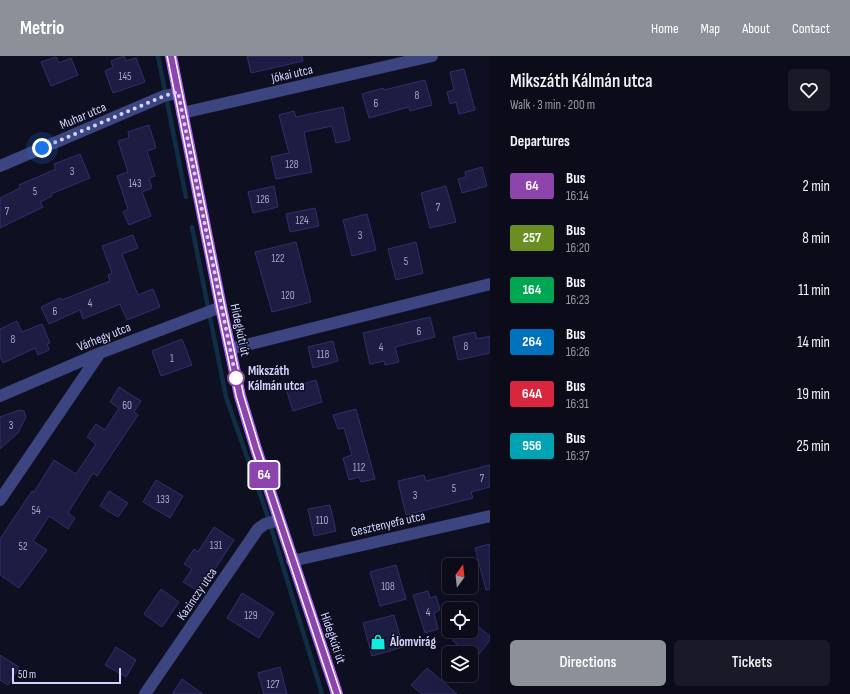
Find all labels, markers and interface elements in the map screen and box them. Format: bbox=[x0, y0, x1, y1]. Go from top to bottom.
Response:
text: Metrio bbox=[20, 17, 64, 40]
text: Home bbox=[651, 20, 679, 37]
text: Map bbox=[701, 20, 720, 37]
text: About bbox=[742, 20, 770, 37]
text: Contact bbox=[792, 20, 830, 37]
street label: Jókai utca bbox=[269, 61, 314, 87]
button: heart bbox=[788, 69, 830, 111]
house number: 145 bbox=[119, 70, 131, 83]
text: Mikszáth Kálmán utca bbox=[510, 70, 653, 93]
house number: 8 bbox=[415, 89, 420, 102]
house number: 6 bbox=[374, 97, 379, 110]
text: Walk · 3 min · 200 m bbox=[510, 97, 595, 113]
street label: Muhar utca bbox=[57, 99, 109, 133]
text: Departures bbox=[510, 132, 570, 151]
your location bbox=[32, 138, 52, 158]
house number: 128 bbox=[285, 158, 299, 171]
house number: 3 bbox=[70, 165, 75, 178]
text: Bus bbox=[566, 169, 585, 188]
house number: 143 bbox=[128, 177, 142, 190]
text: 64 bbox=[525, 177, 539, 194]
text: 2 min bbox=[803, 177, 830, 196]
house number: 5 bbox=[33, 185, 37, 198]
text: 16:14 bbox=[566, 188, 589, 204]
house number: 126 bbox=[256, 193, 270, 206]
house number: 7 bbox=[436, 201, 441, 214]
house number: 7 bbox=[5, 205, 10, 218]
house number: 124 bbox=[295, 214, 309, 227]
text: Bus bbox=[566, 221, 585, 240]
house number: 3 bbox=[358, 229, 363, 242]
text: 257 bbox=[523, 229, 541, 246]
text: 8 min bbox=[802, 229, 830, 248]
text: 16:20 bbox=[566, 240, 590, 256]
house number: 122 bbox=[271, 252, 285, 265]
house number: 5 bbox=[404, 255, 408, 268]
text: Bus bbox=[566, 273, 585, 292]
text: 164 bbox=[523, 281, 541, 298]
text: 11 min bbox=[798, 281, 830, 300]
house number: 120 bbox=[281, 289, 295, 302]
text: 16:23 bbox=[566, 292, 590, 308]
house number: 4 bbox=[88, 297, 93, 310]
street label: Hidegkúti út bbox=[227, 302, 253, 358]
house number: 6 bbox=[53, 305, 58, 318]
street label: Várhegy utca bbox=[75, 319, 133, 355]
house number: 6 bbox=[417, 325, 422, 338]
text: Bus bbox=[566, 325, 585, 344]
house number: 8 bbox=[11, 333, 16, 346]
text: 264 bbox=[522, 333, 542, 350]
text: 14 min bbox=[797, 333, 830, 352]
house number: 8 bbox=[464, 340, 469, 353]
house number: 4 bbox=[379, 341, 384, 354]
text: 16:26 bbox=[566, 344, 590, 360]
house number: 118 bbox=[317, 348, 329, 361]
house number: 1 bbox=[170, 352, 174, 365]
place label: Mikszáth Kálmán utca bbox=[248, 363, 305, 394]
marker: Mikszáth Kálmán utca bbox=[227, 369, 245, 387]
text: Bus bbox=[566, 377, 585, 396]
text: 64A bbox=[522, 385, 542, 402]
text: 19 min bbox=[797, 385, 830, 404]
text: 16:31 bbox=[566, 396, 589, 412]
house number: 60 bbox=[122, 399, 132, 412]
house number: 3 bbox=[9, 419, 14, 432]
text: Bus bbox=[566, 429, 585, 448]
text: 956 bbox=[522, 437, 542, 454]
text: 25 min bbox=[797, 437, 830, 456]
text: 16:37 bbox=[566, 448, 589, 464]
house number: 112 bbox=[353, 461, 366, 474]
line badge: 64 bbox=[246, 462, 282, 488]
text: 64 bbox=[257, 466, 271, 483]
house number: 7 bbox=[480, 472, 485, 485]
house number: 5 bbox=[452, 482, 456, 495]
house number: 3 bbox=[413, 489, 418, 502]
house number: 133 bbox=[156, 493, 170, 506]
house number: 54 bbox=[31, 504, 41, 517]
street label: Gesztenyefa utca bbox=[349, 508, 427, 540]
house number: 110 bbox=[316, 514, 328, 527]
house number: 131 bbox=[210, 539, 222, 552]
house number: 52 bbox=[19, 540, 28, 553]
north arrow bbox=[442, 558, 478, 594]
map controls bbox=[442, 558, 478, 682]
street label: Kazinczy utca bbox=[174, 565, 220, 623]
house number: 108 bbox=[381, 580, 395, 593]
button: locate bbox=[442, 602, 478, 638]
house number: 4 bbox=[426, 606, 431, 619]
house number: 129 bbox=[244, 609, 258, 622]
street label: Hidegkúti út bbox=[317, 610, 349, 666]
shop icon: Álomvirág bbox=[369, 633, 387, 651]
place label: Álomvirág bbox=[389, 634, 436, 650]
button: Directions bbox=[510, 640, 666, 686]
button: Tickets bbox=[674, 640, 830, 686]
button: layers bbox=[442, 646, 478, 682]
scale bar bbox=[12, 666, 121, 685]
text: 50 m bbox=[18, 668, 36, 681]
house number: 127 bbox=[267, 678, 280, 691]

